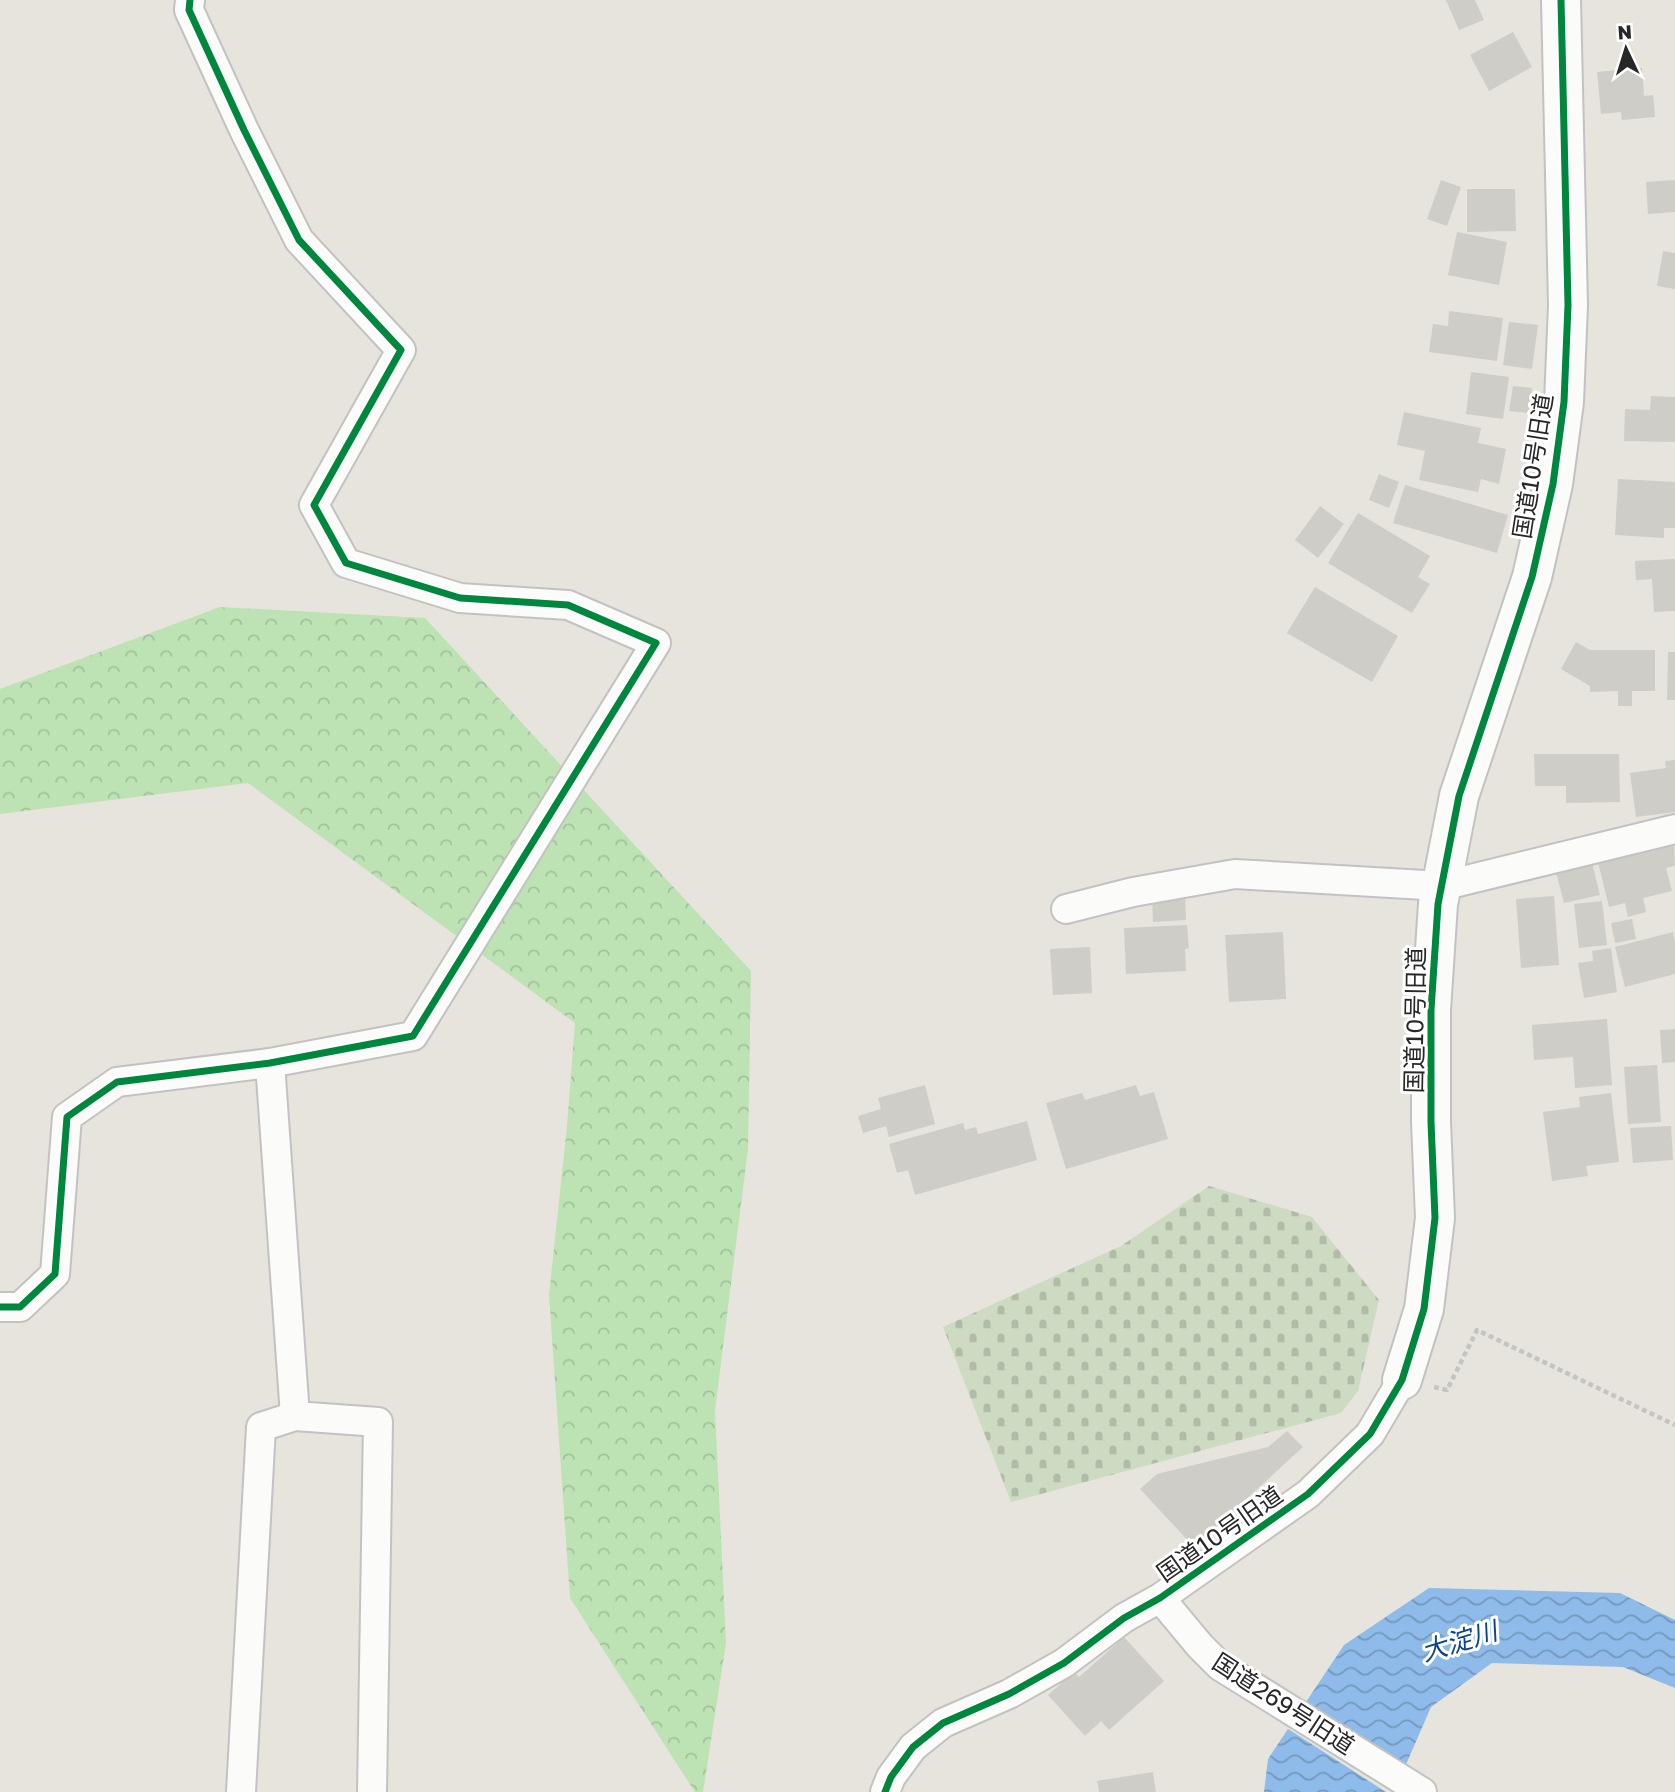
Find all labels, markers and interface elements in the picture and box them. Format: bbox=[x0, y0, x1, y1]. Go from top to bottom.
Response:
north arrow bbox=[1591, 14, 1661, 84]
text: N bbox=[1617, 20, 1633, 44]
street label: 国道10号旧道 bbox=[1506, 391, 1558, 541]
street label: 国道10号旧道 bbox=[1398, 946, 1430, 1094]
street label: 国道10号旧道 bbox=[1151, 1479, 1287, 1587]
water label: 大淀川 bbox=[1417, 1614, 1504, 1667]
street label: 国道269号旧道 bbox=[1208, 1646, 1360, 1760]

